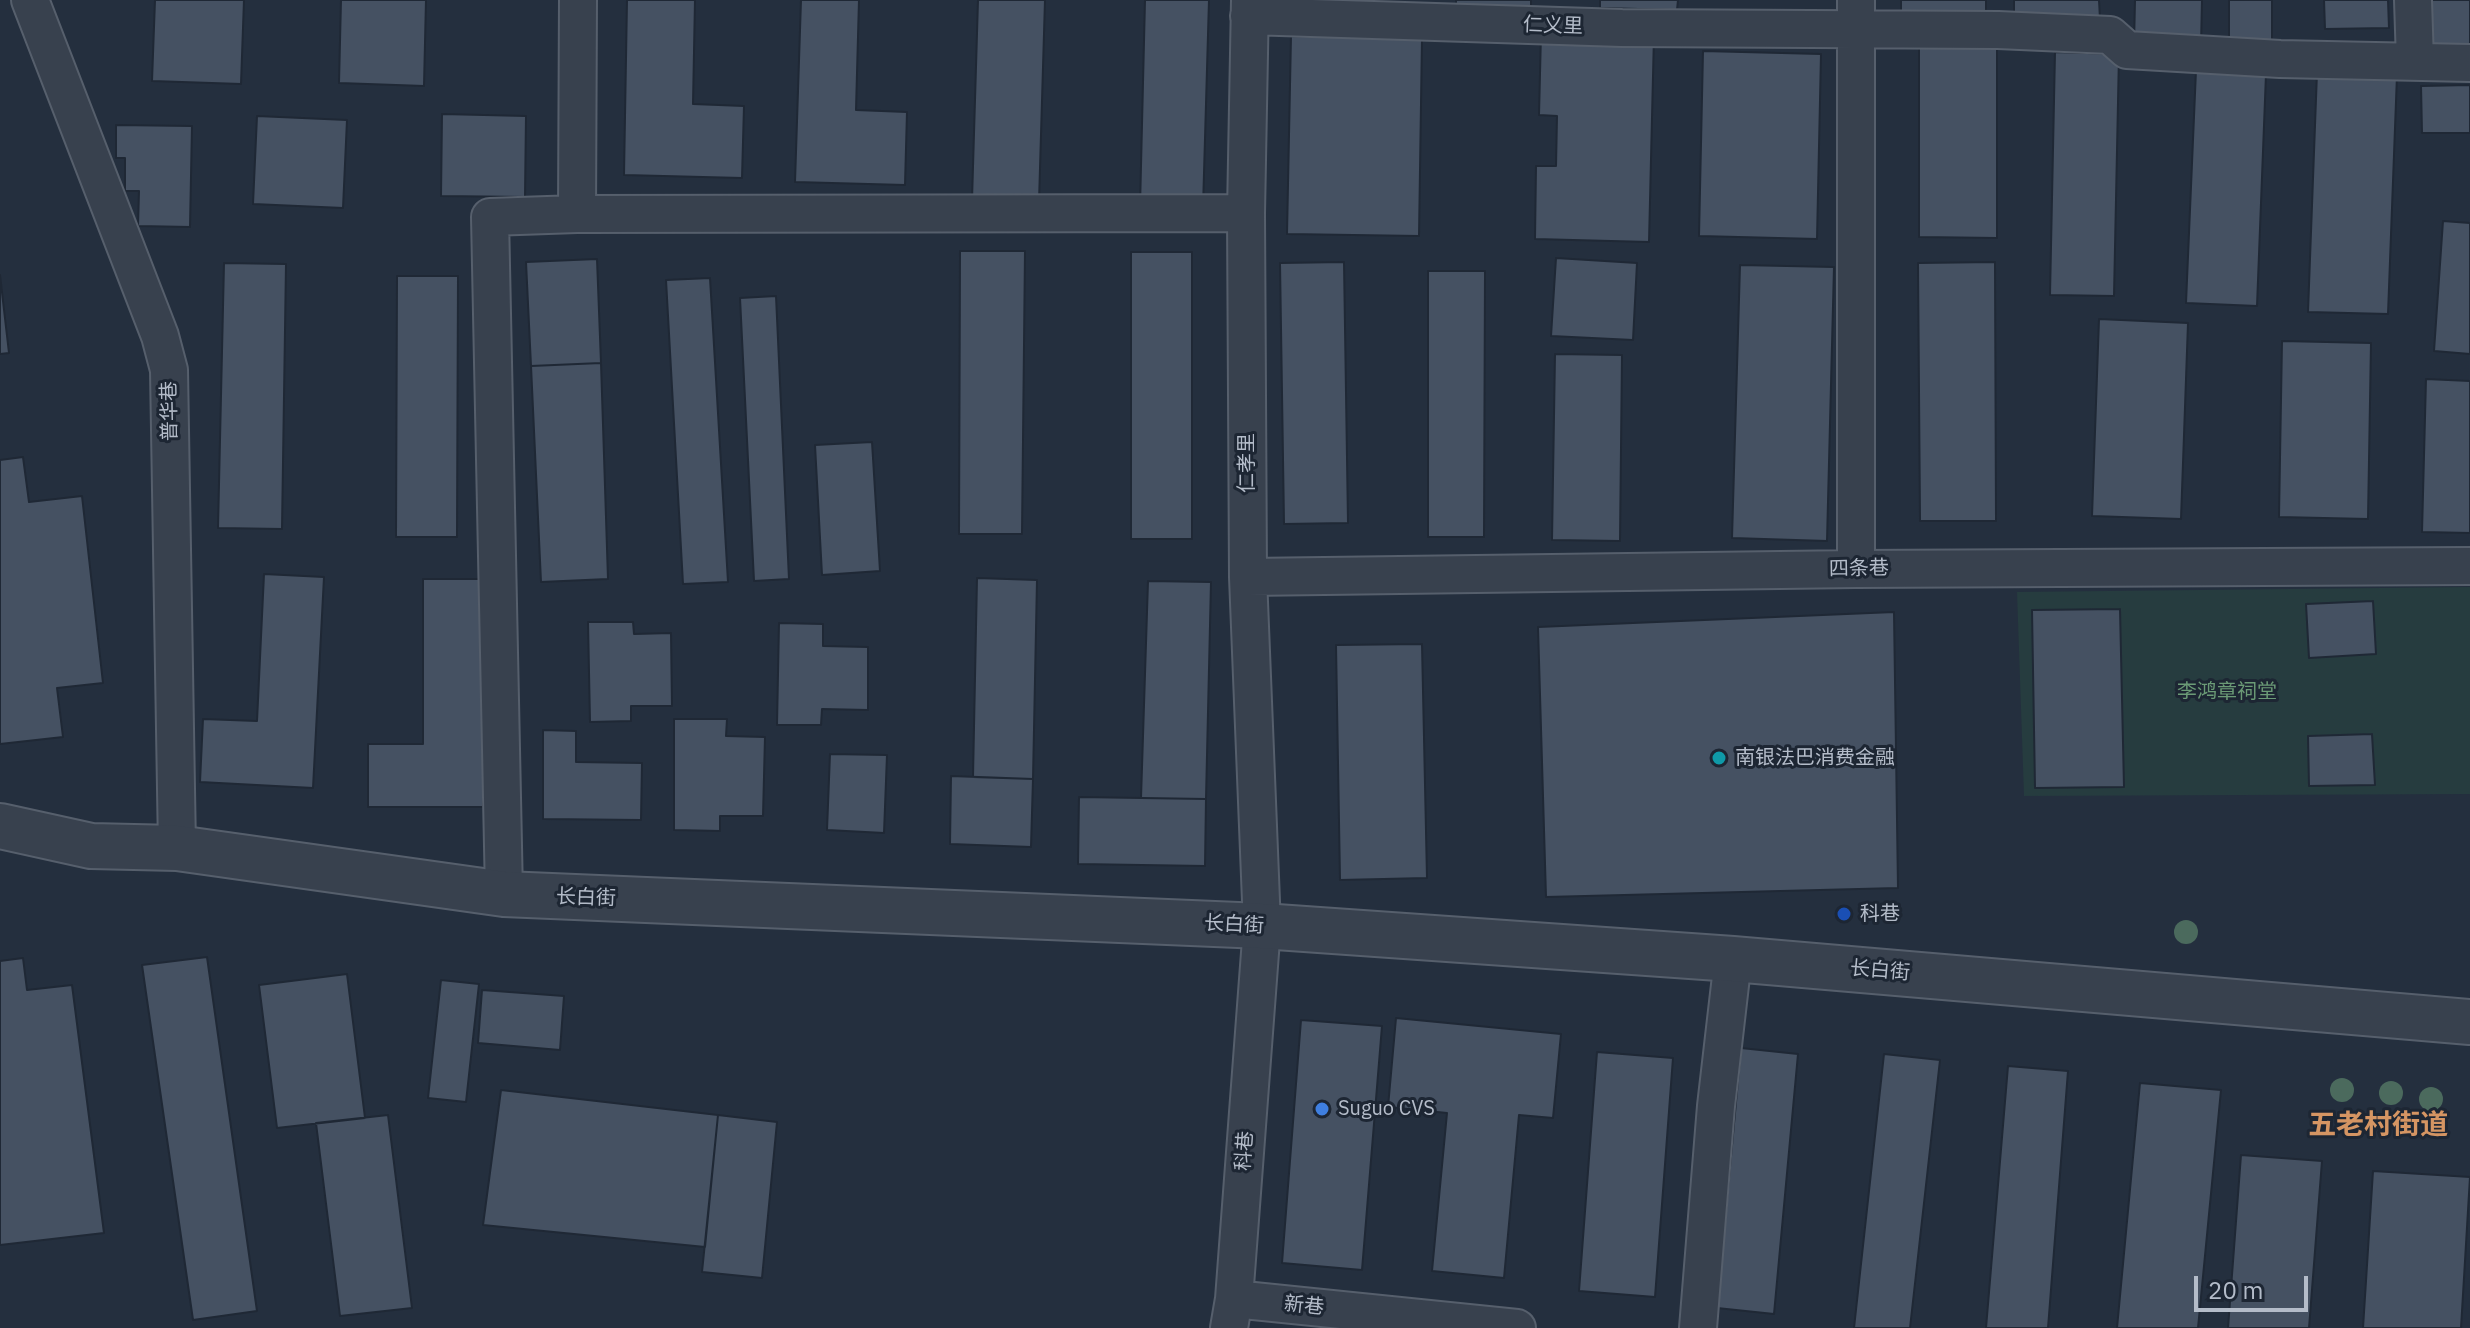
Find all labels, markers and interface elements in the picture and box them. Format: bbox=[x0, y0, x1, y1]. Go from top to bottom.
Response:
street label: 仁义里 bbox=[1523, 13, 1583, 39]
street label: 普华巷 bbox=[157, 381, 183, 441]
street label: 仁孝里 bbox=[1235, 433, 1259, 493]
street label: 四条巷 bbox=[1829, 556, 1889, 582]
park label: 李鸿章祠堂 bbox=[2177, 680, 2277, 704]
place label: 南银法巴消费金融 bbox=[1735, 746, 1895, 770]
marker: 南银法巴消费金融 bbox=[1710, 749, 1728, 767]
street label: 长白街 bbox=[556, 885, 616, 911]
place label: 科巷 bbox=[1860, 902, 1900, 926]
marker: 科巷 bbox=[1835, 905, 1853, 923]
street label: 长白街 bbox=[1203, 911, 1265, 939]
street label: 长白街 bbox=[1849, 956, 1911, 986]
place label: Suguo CVS bbox=[1338, 1097, 1435, 1121]
marker: Suguo CVS bbox=[1313, 1100, 1331, 1118]
district label: 五老村街道 bbox=[2308, 1109, 2448, 1143]
street label: 科巷 bbox=[1232, 1130, 1258, 1172]
scale bar bbox=[2198, 1260, 2312, 1310]
text: 20 m bbox=[2208, 1274, 2263, 1306]
street label: 新巷 bbox=[1283, 1292, 1325, 1320]

